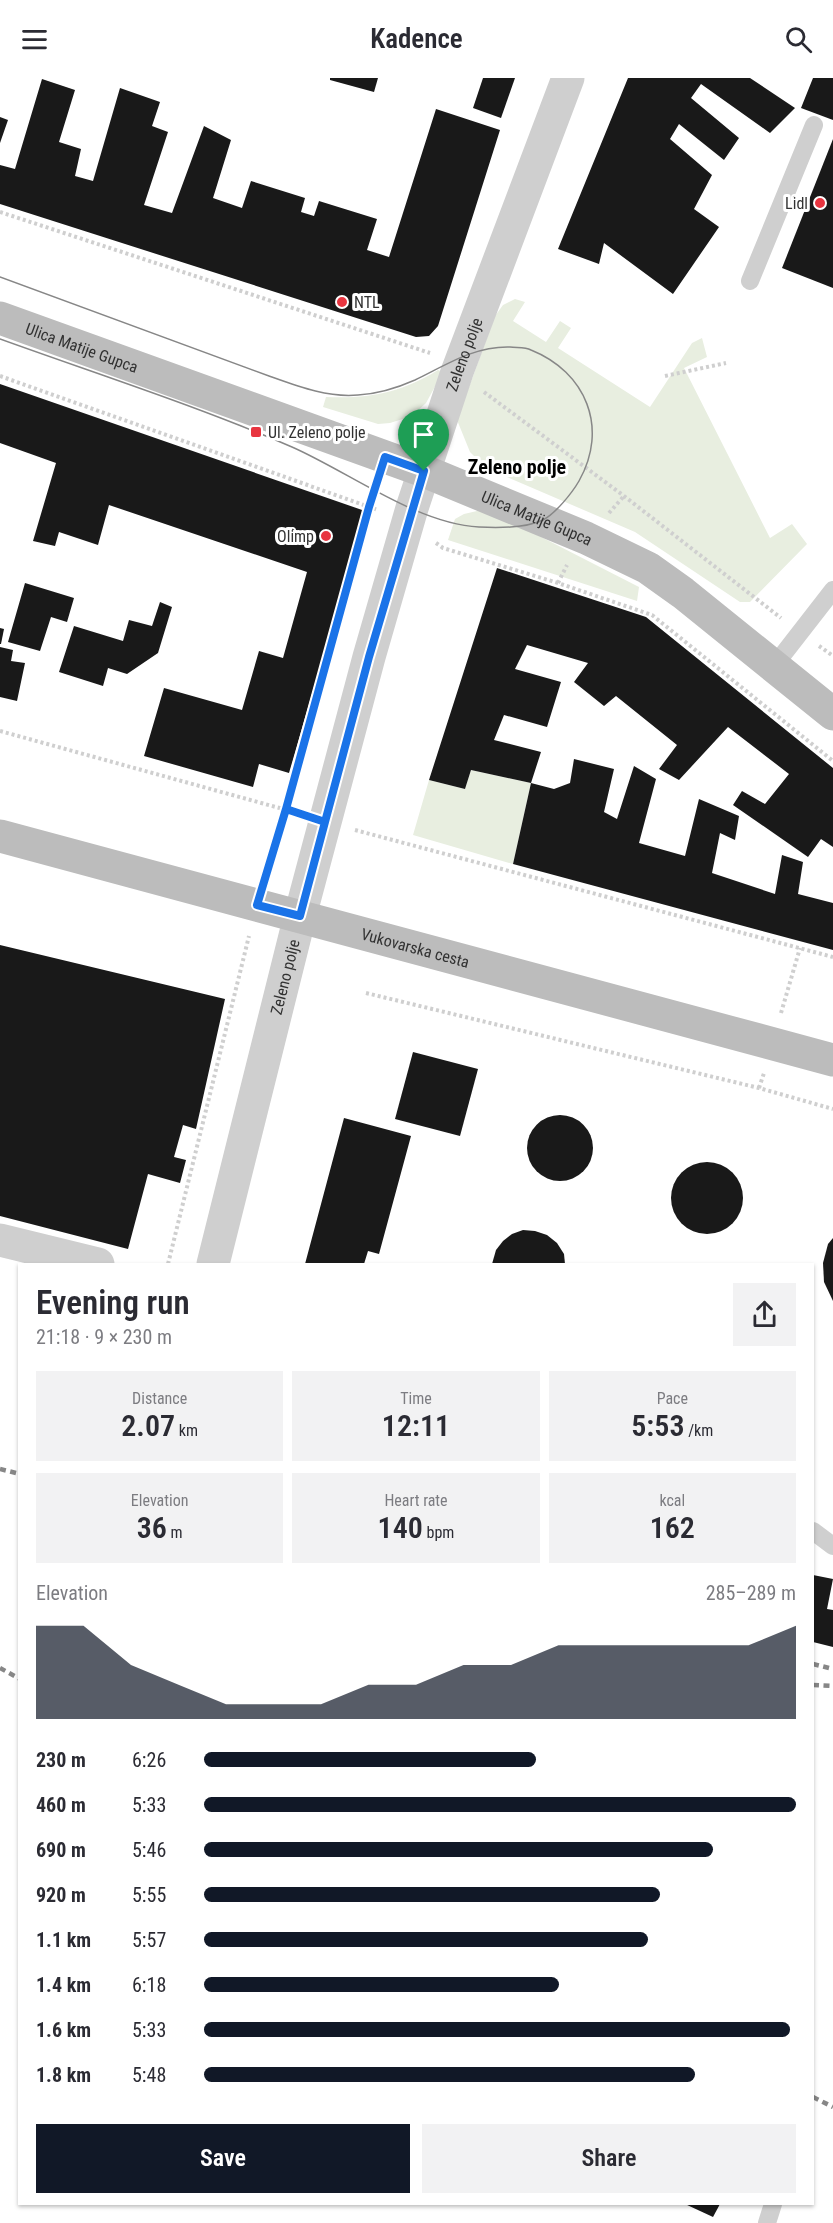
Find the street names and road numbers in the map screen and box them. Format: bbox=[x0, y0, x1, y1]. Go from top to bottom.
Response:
street label: Zeleno polje bbox=[442, 315, 487, 394]
street label: Ulica Matije Gupca bbox=[23, 319, 140, 377]
street label: Ulica Matije Gupca bbox=[479, 487, 595, 550]
street label: Vukovarska cesta bbox=[359, 925, 471, 972]
street label: Zeleno polje bbox=[267, 937, 304, 1017]

